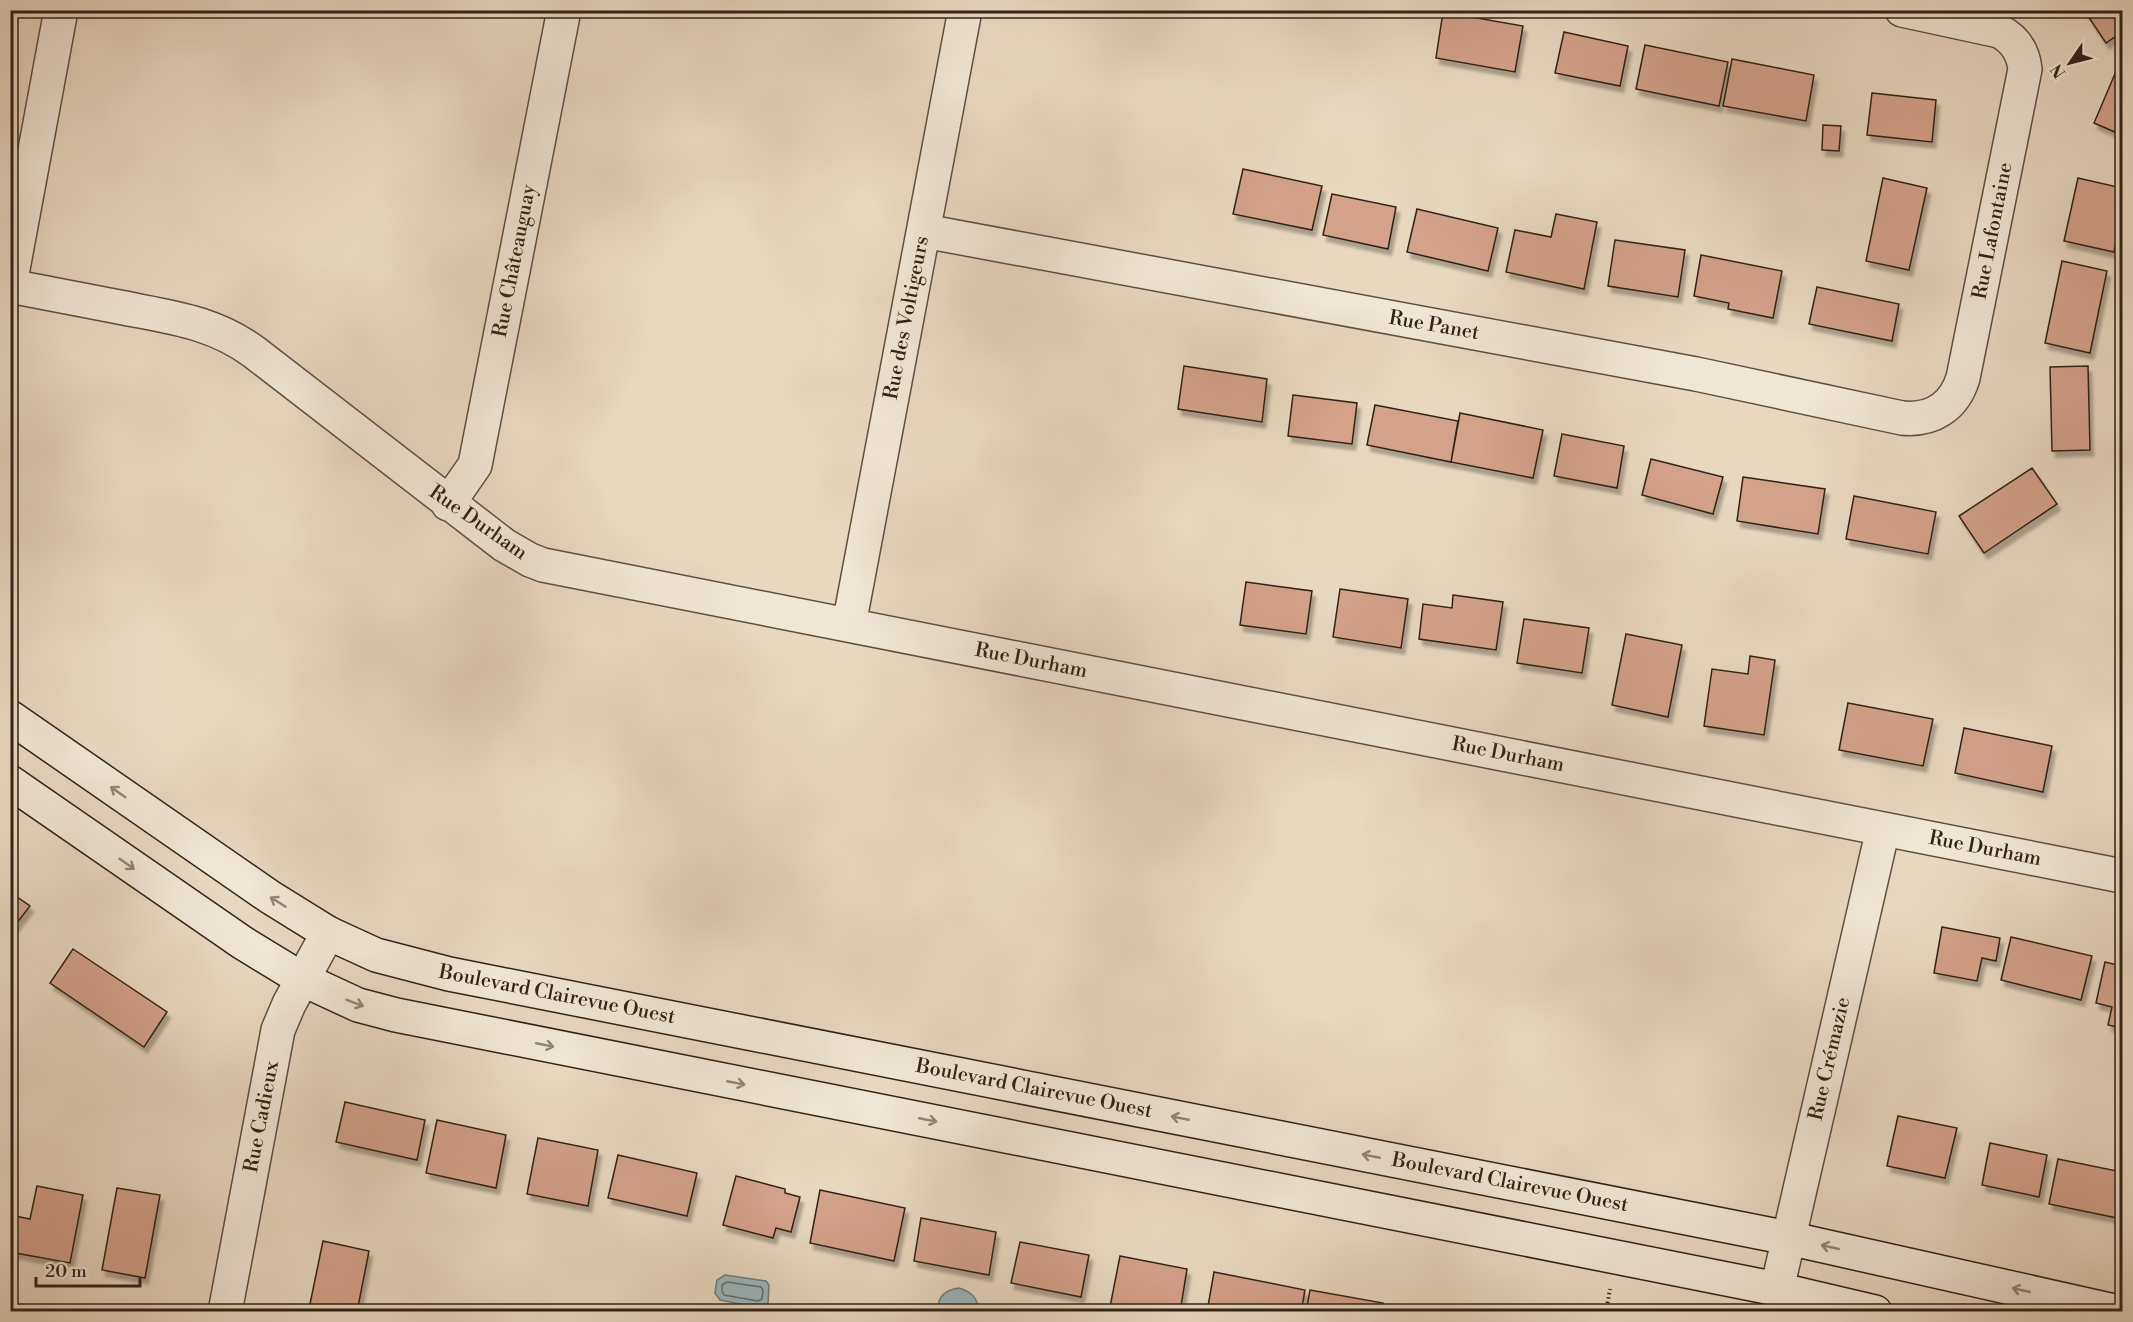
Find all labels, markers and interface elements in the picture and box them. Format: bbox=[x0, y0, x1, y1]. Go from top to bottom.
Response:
north arrow bbox=[2040, 33, 2100, 93]
text: N bbox=[2047, 60, 2070, 82]
street label: Rue Lafontaine bbox=[1967, 160, 2019, 302]
street label: Rue Châteauguay bbox=[488, 182, 542, 340]
street label: Rue des Voltigeurs bbox=[879, 234, 935, 402]
street label: Rue Panet bbox=[1387, 306, 1481, 346]
street label: Rue Durham bbox=[424, 480, 532, 566]
street label: Rue Durham bbox=[973, 638, 1090, 684]
street label: Rue Durham bbox=[1450, 732, 1567, 778]
one-way arrow bbox=[110, 786, 126, 798]
street label: Rue Durham bbox=[1927, 826, 2044, 872]
one-way arrow bbox=[118, 858, 135, 870]
one-way arrow bbox=[270, 896, 287, 908]
street label: Boulevard Clairevue Ouest bbox=[436, 960, 677, 1030]
street label: Rue Crémazie bbox=[1804, 995, 1856, 1123]
one-way arrow bbox=[345, 999, 364, 1010]
one-way arrow bbox=[535, 1040, 554, 1051]
street label: Boulevard Clairevue Ouest bbox=[913, 1054, 1154, 1124]
street label: Rue Cadieux bbox=[239, 1058, 285, 1175]
one-way arrow bbox=[726, 1078, 746, 1089]
one-way arrow bbox=[1171, 1112, 1190, 1123]
one-way arrow bbox=[917, 1115, 937, 1126]
street label: Boulevard Clairevue Ouest bbox=[1389, 1148, 1630, 1218]
one-way arrow bbox=[1362, 1150, 1382, 1161]
one-way arrow bbox=[1821, 1241, 1840, 1253]
scale bar bbox=[36, 1250, 140, 1288]
text: 20 m bbox=[45, 1260, 87, 1283]
one-way arrow bbox=[2012, 1283, 2031, 1295]

